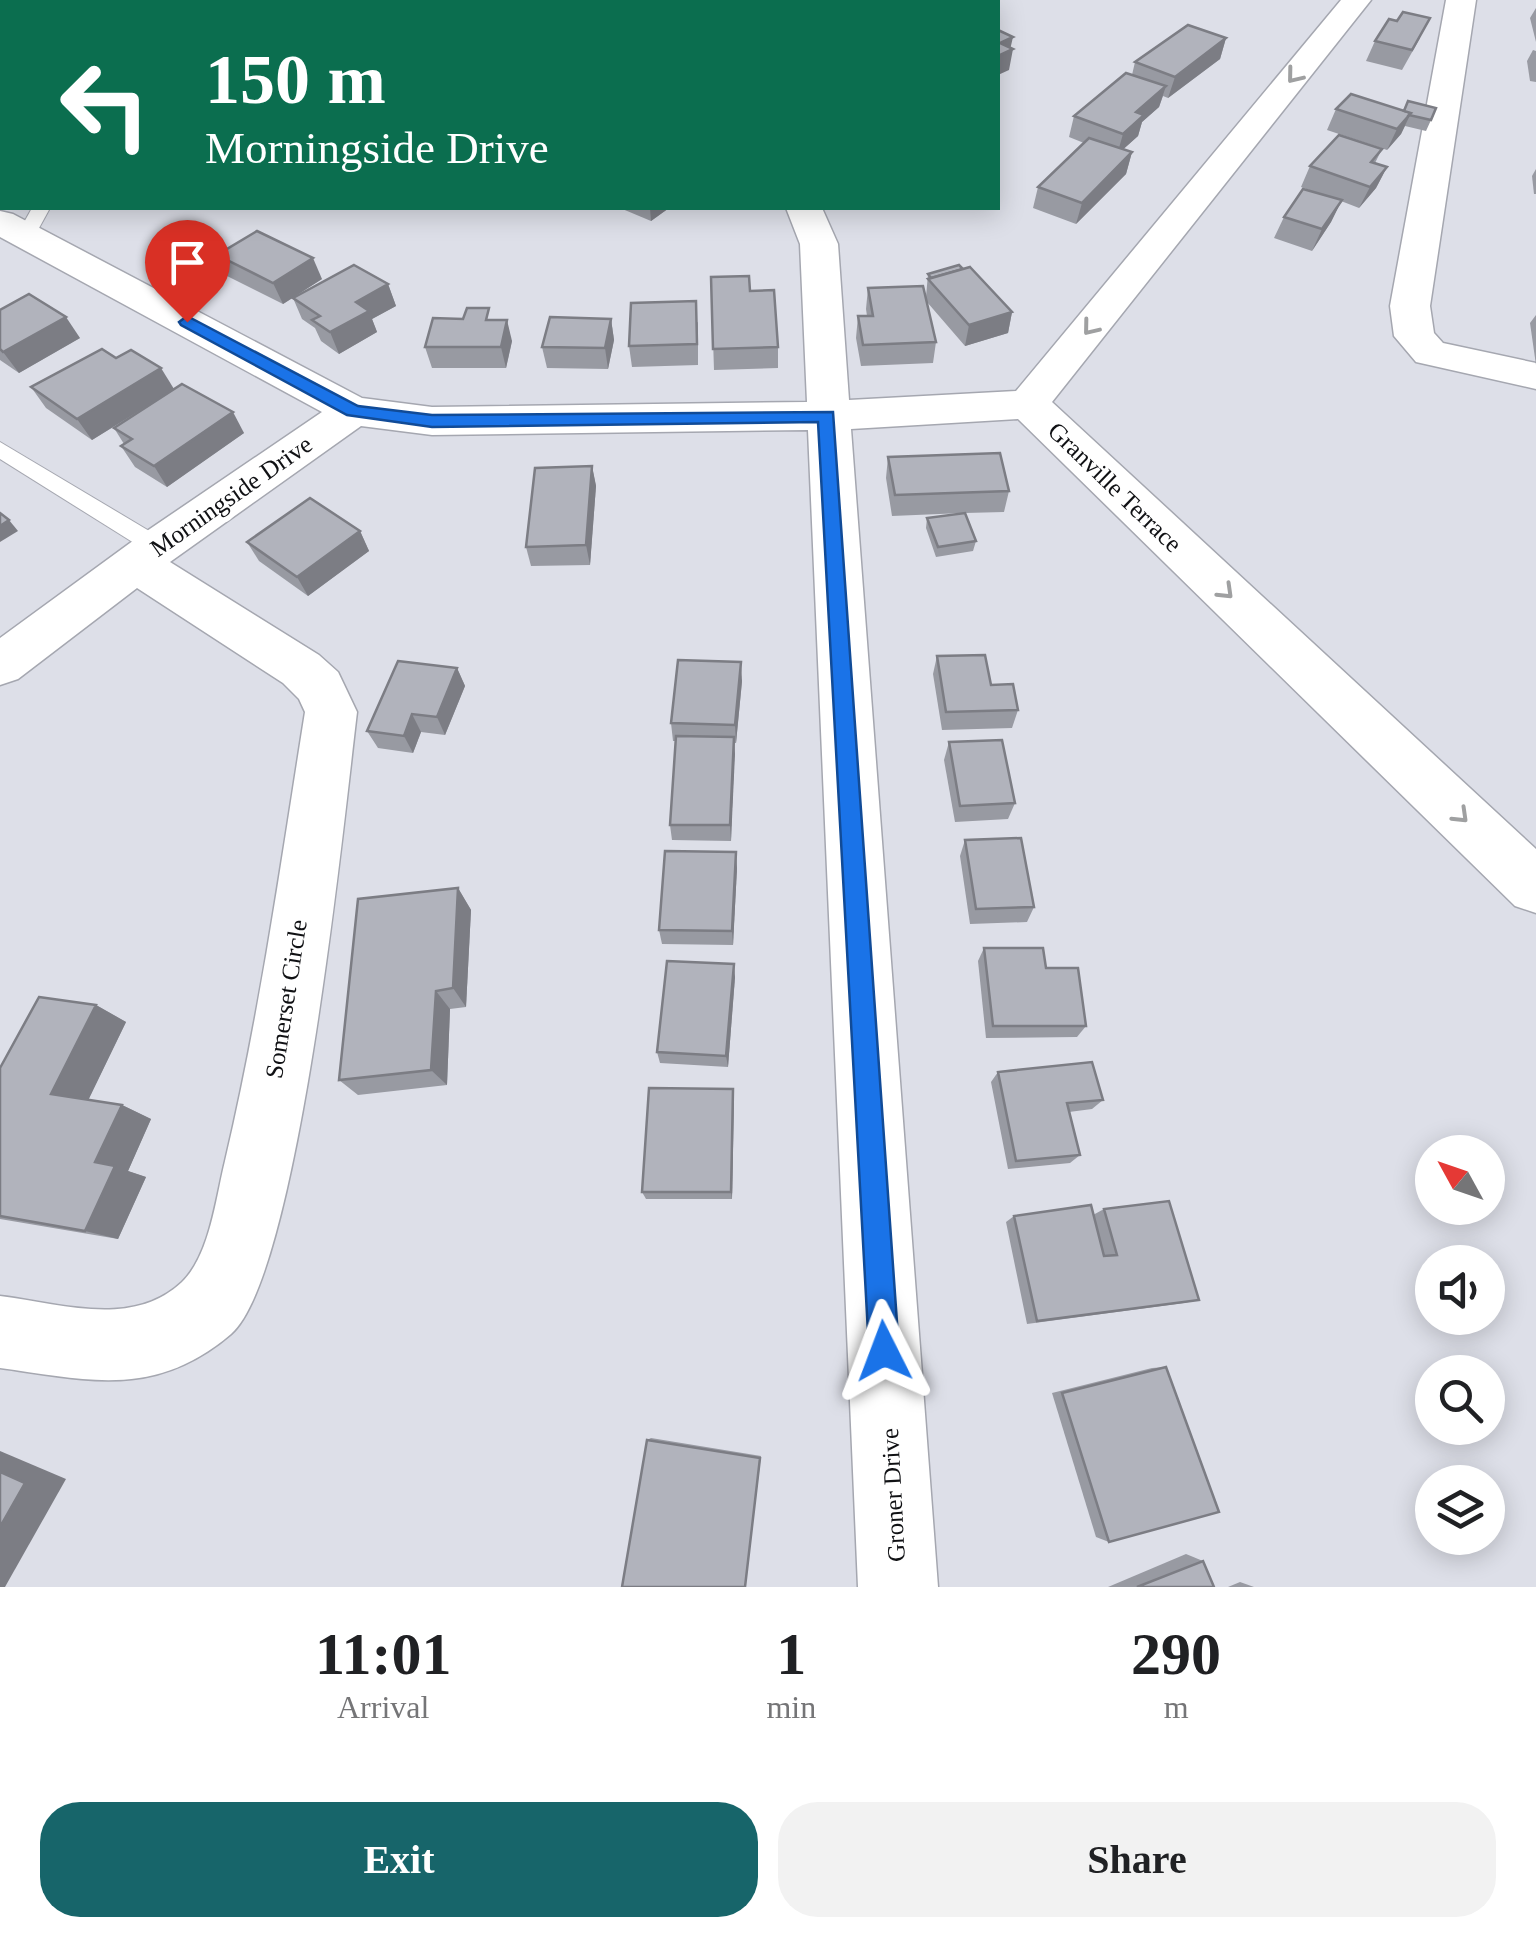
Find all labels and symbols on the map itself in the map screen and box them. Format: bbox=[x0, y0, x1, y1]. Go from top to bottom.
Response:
one-way arrow bbox=[1288, 64, 1306, 82]
pin bbox=[145, 220, 230, 323]
one-way arrow bbox=[1084, 317, 1102, 335]
street label: Granville Terrace bbox=[1043, 417, 1187, 557]
street label: Morningside Drive bbox=[145, 430, 317, 562]
one-way arrow bbox=[1214, 580, 1232, 598]
one-way arrow bbox=[1449, 804, 1468, 822]
street label: Somerset Circle bbox=[260, 918, 312, 1080]
north arrow bbox=[1415, 1135, 1505, 1225]
position arrow bbox=[832, 1299, 936, 1403]
street label: Groner Drive bbox=[876, 1427, 910, 1563]

